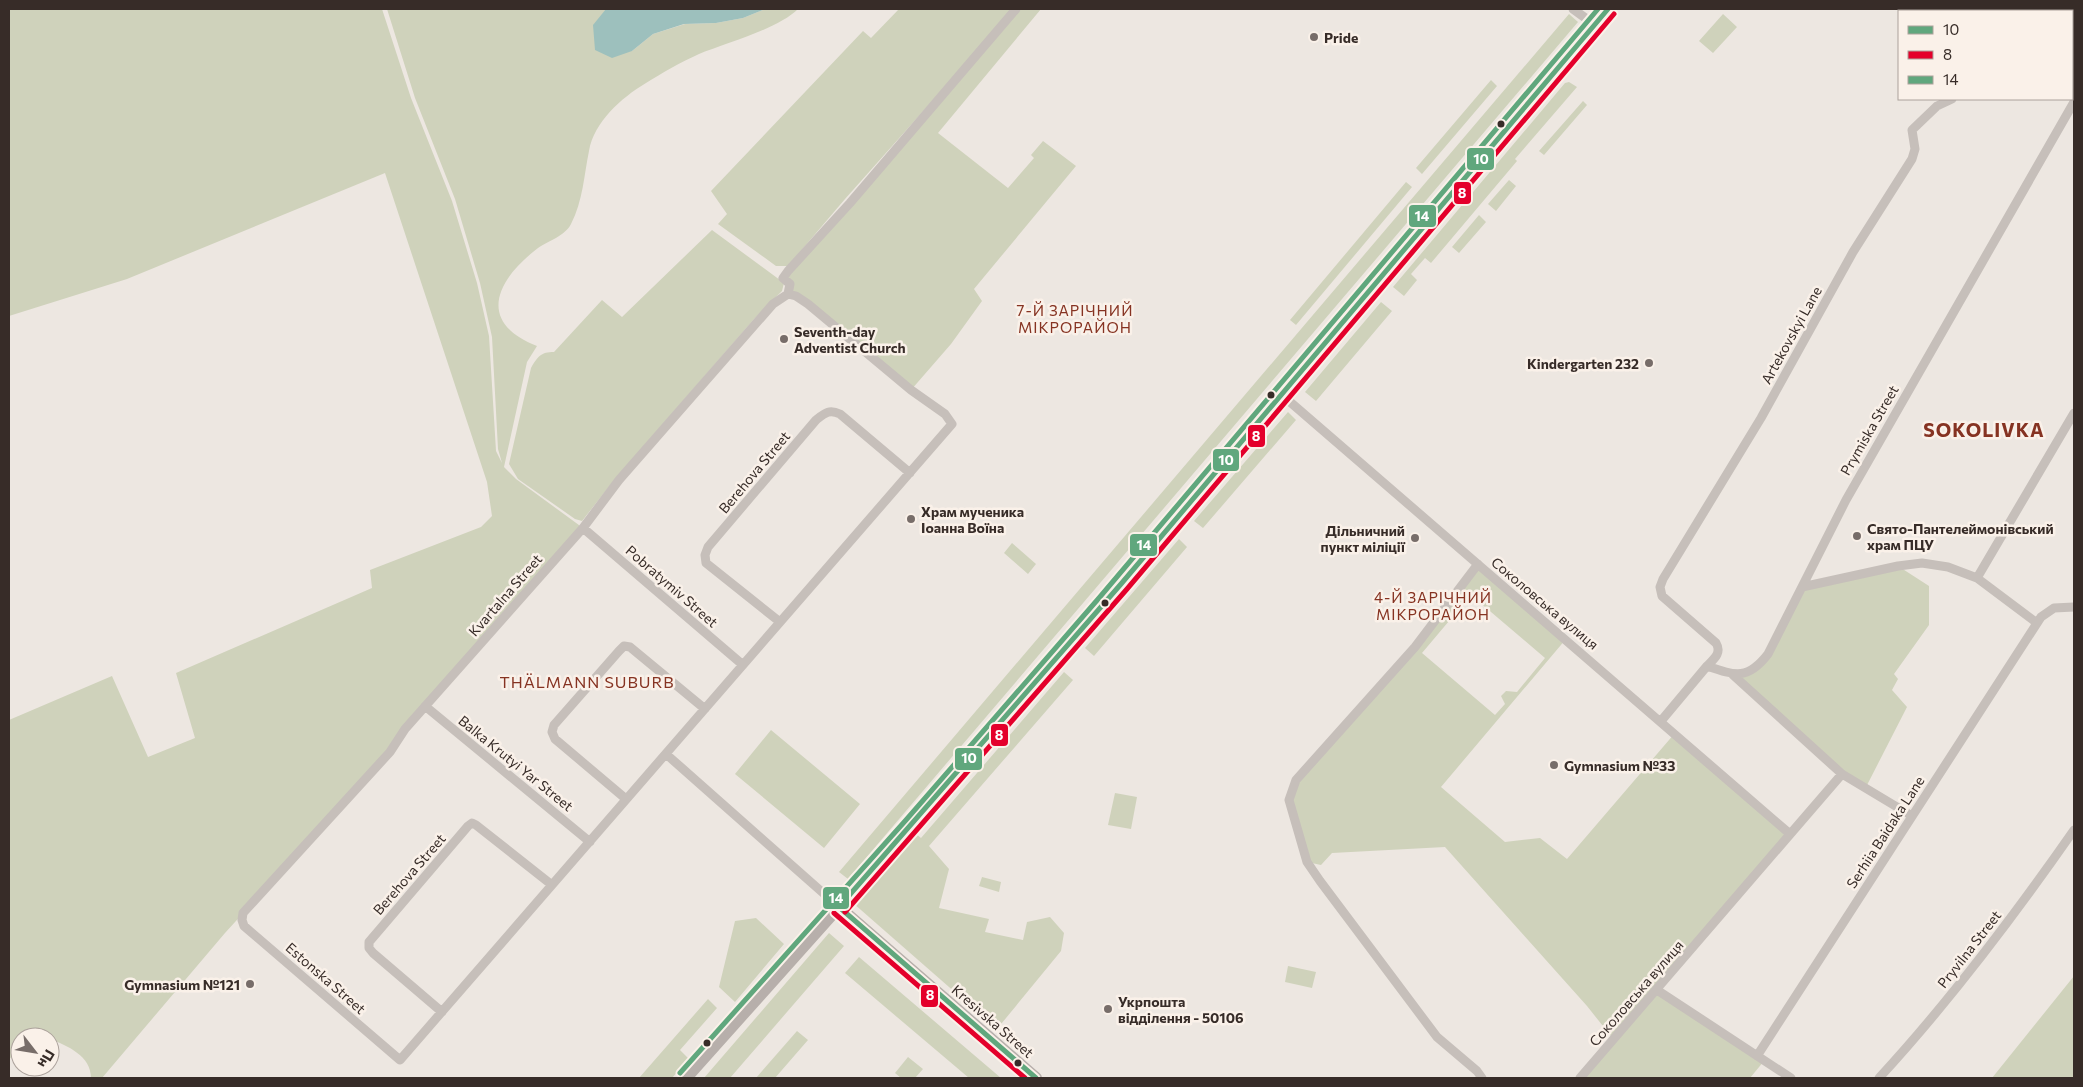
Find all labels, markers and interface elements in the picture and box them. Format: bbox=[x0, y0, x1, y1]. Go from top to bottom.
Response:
legend bbox=[1898, 10, 2073, 100]
text: 10 bbox=[1943, 20, 1959, 38]
place label: Pride bbox=[1324, 29, 1358, 46]
marker: Pride bbox=[1308, 31, 1320, 43]
text: 8 bbox=[1943, 45, 1952, 63]
text: 14 bbox=[1943, 70, 1958, 88]
unlabelled marker bbox=[1496, 119, 1506, 129]
line badge: 10 bbox=[1466, 147, 1495, 171]
text: 10 bbox=[1473, 150, 1489, 167]
line badge: 8 bbox=[1453, 181, 1472, 205]
text: 8 bbox=[1458, 184, 1467, 201]
line badge: 14 bbox=[1408, 204, 1437, 228]
text: 14 bbox=[1415, 207, 1430, 224]
street label: Artekovskyi Lane bbox=[1757, 283, 1825, 387]
district label: 7-Й ЗАРІЧНИЙ МІКРОРАЙОН bbox=[1017, 301, 1133, 336]
place label: Seventh-day Adventist Church bbox=[794, 323, 906, 356]
marker: Seventh-day Adventist Church bbox=[778, 333, 790, 345]
place label: Kindergarten 232 bbox=[1527, 355, 1639, 372]
marker: Kindergarten 232 bbox=[1643, 357, 1655, 369]
street label: Prymiska Street bbox=[1836, 382, 1902, 478]
unlabelled marker bbox=[1266, 390, 1276, 400]
district label: SOKOLIVKA bbox=[1923, 418, 2045, 441]
line badge: 8 bbox=[1247, 424, 1266, 448]
street label: Berehova Street bbox=[715, 427, 793, 517]
text: 8 bbox=[1252, 427, 1261, 444]
line badge: 10 bbox=[1212, 448, 1240, 472]
text: 10 bbox=[1218, 451, 1234, 468]
place label: Храм мученика Іоанна Воїна bbox=[921, 503, 1024, 536]
marker: Храм мученика Іоанна Воїна bbox=[905, 513, 917, 525]
place label: Свято-Пантелеймонівський храм ПЦУ bbox=[1867, 520, 2054, 553]
place label: Дільничний пункт міліції bbox=[1321, 522, 1406, 555]
marker: Свято-Пантелеймонівський храм ПЦУ bbox=[1851, 530, 1863, 542]
marker: Дільничний пункт міліції bbox=[1409, 532, 1421, 544]
line badge: 14 bbox=[1129, 533, 1158, 557]
text: 14 bbox=[1137, 536, 1152, 553]
street label: Pobratymiv Street bbox=[623, 541, 722, 631]
street label: Kvartalna Street bbox=[465, 550, 545, 639]
street label: Соколовська вулиця bbox=[1488, 553, 1602, 653]
district label: 4-Й ЗАРІЧНИЙ МІКРОРАЙОН bbox=[1374, 588, 1492, 623]
unlabelled marker bbox=[1100, 598, 1110, 608]
district label: THÄLMANN SUBURB bbox=[499, 672, 675, 691]
street label: Balka Krutyi Yar Street bbox=[455, 712, 577, 815]
line badge: 8 bbox=[990, 723, 1009, 747]
text: 8 bbox=[995, 726, 1004, 743]
line badge: 10 bbox=[954, 747, 983, 771]
text: 10 bbox=[961, 749, 977, 766]
place label: Gymnasium №33 bbox=[1564, 757, 1675, 774]
marker: Gymnasium №33 bbox=[1548, 759, 1560, 771]
street label: Serhiia Baidaka Lane bbox=[1842, 773, 1928, 891]
street label: Berehova Street bbox=[369, 830, 449, 918]
line badge: 14 bbox=[822, 886, 850, 910]
text: 14 bbox=[829, 889, 844, 906]
street label: Pryvilna Street bbox=[1934, 907, 2005, 991]
street label: Соколовська вулиця bbox=[1585, 937, 1687, 1049]
street label: Estonska Street bbox=[283, 939, 370, 1017]
place label: Gymnasium №121 bbox=[124, 976, 240, 993]
marker: Gymnasium №121 bbox=[244, 978, 256, 990]
street label: Kresivska Street bbox=[949, 981, 1038, 1061]
line badge: 8 bbox=[920, 984, 939, 1008]
text: 8 bbox=[926, 986, 935, 1003]
place label: Укрпошта відділення - 50106 bbox=[1118, 993, 1244, 1026]
marker: Укрпошта відділення - 50106 bbox=[1102, 1003, 1114, 1015]
north arrow bbox=[10, 1027, 60, 1077]
unlabelled marker bbox=[702, 1038, 712, 1048]
text: Пн bbox=[35, 1047, 59, 1071]
unlabelled marker bbox=[1013, 1058, 1023, 1068]

